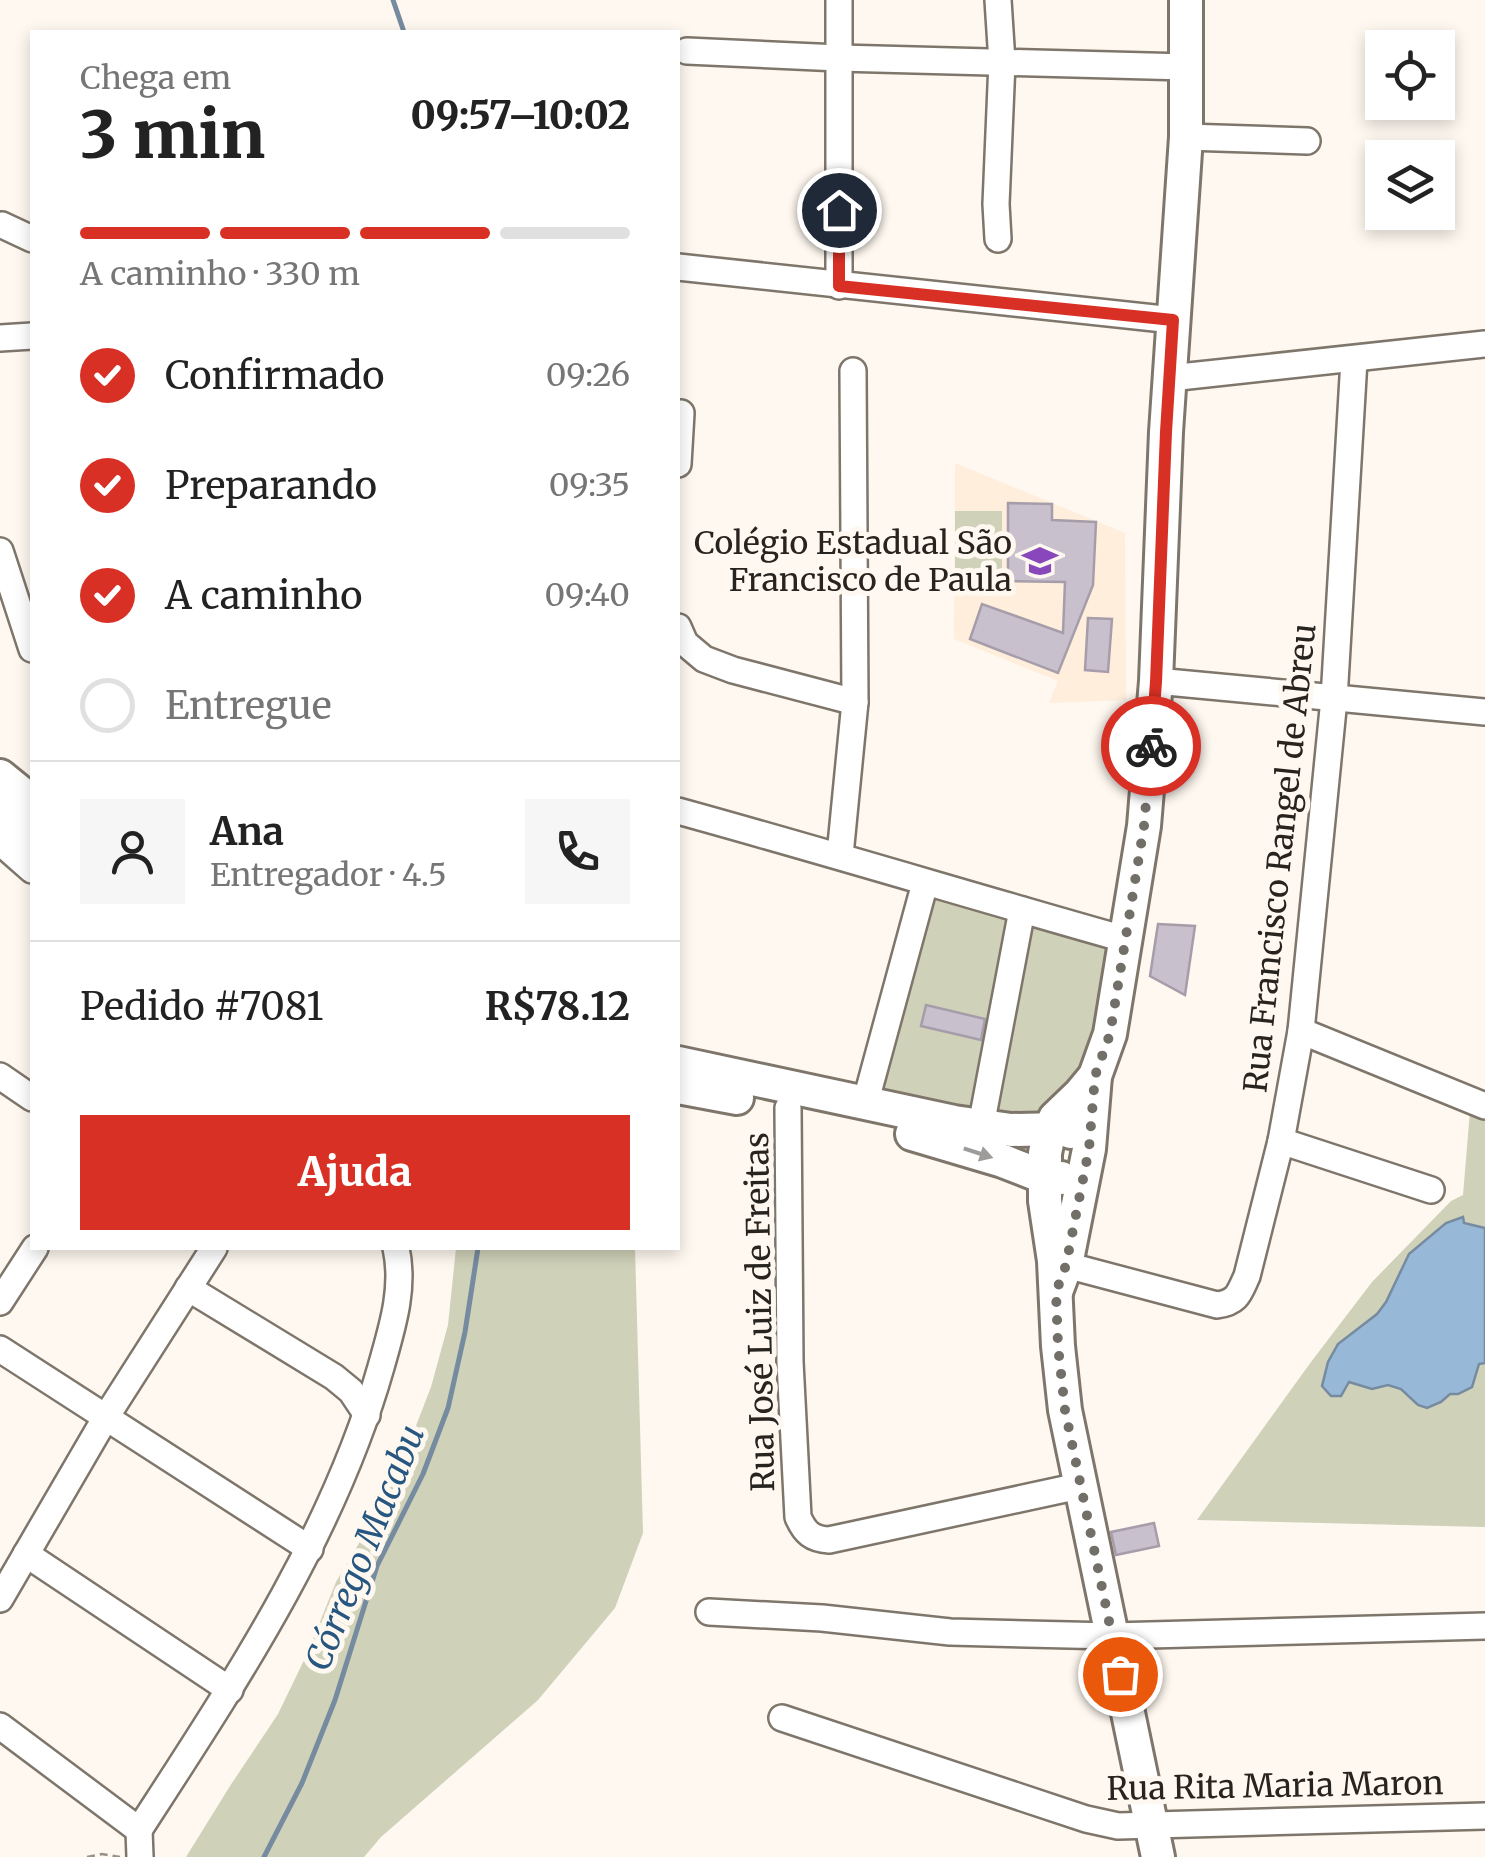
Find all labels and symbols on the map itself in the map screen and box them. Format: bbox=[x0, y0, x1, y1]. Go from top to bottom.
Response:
pin bbox=[797, 168, 882, 253]
place label: Colégio Estadual São Francisco de Paula bbox=[694, 523, 1012, 600]
school or university icon: Colégio Estadual São Francisco de Paula bbox=[1021, 542, 1059, 580]
street label: Rua Francisco Rangel de Abreu bbox=[1235, 622, 1325, 1094]
courier bbox=[1101, 696, 1201, 796]
street label: Rua José Luiz de Freitas bbox=[737, 1132, 783, 1492]
one-way arrow bbox=[963, 1146, 993, 1161]
water label: Córrego Macabu bbox=[296, 1419, 434, 1677]
pin bbox=[1078, 1632, 1163, 1717]
street label: Rua Rita Maria Maron bbox=[1106, 1763, 1444, 1809]

